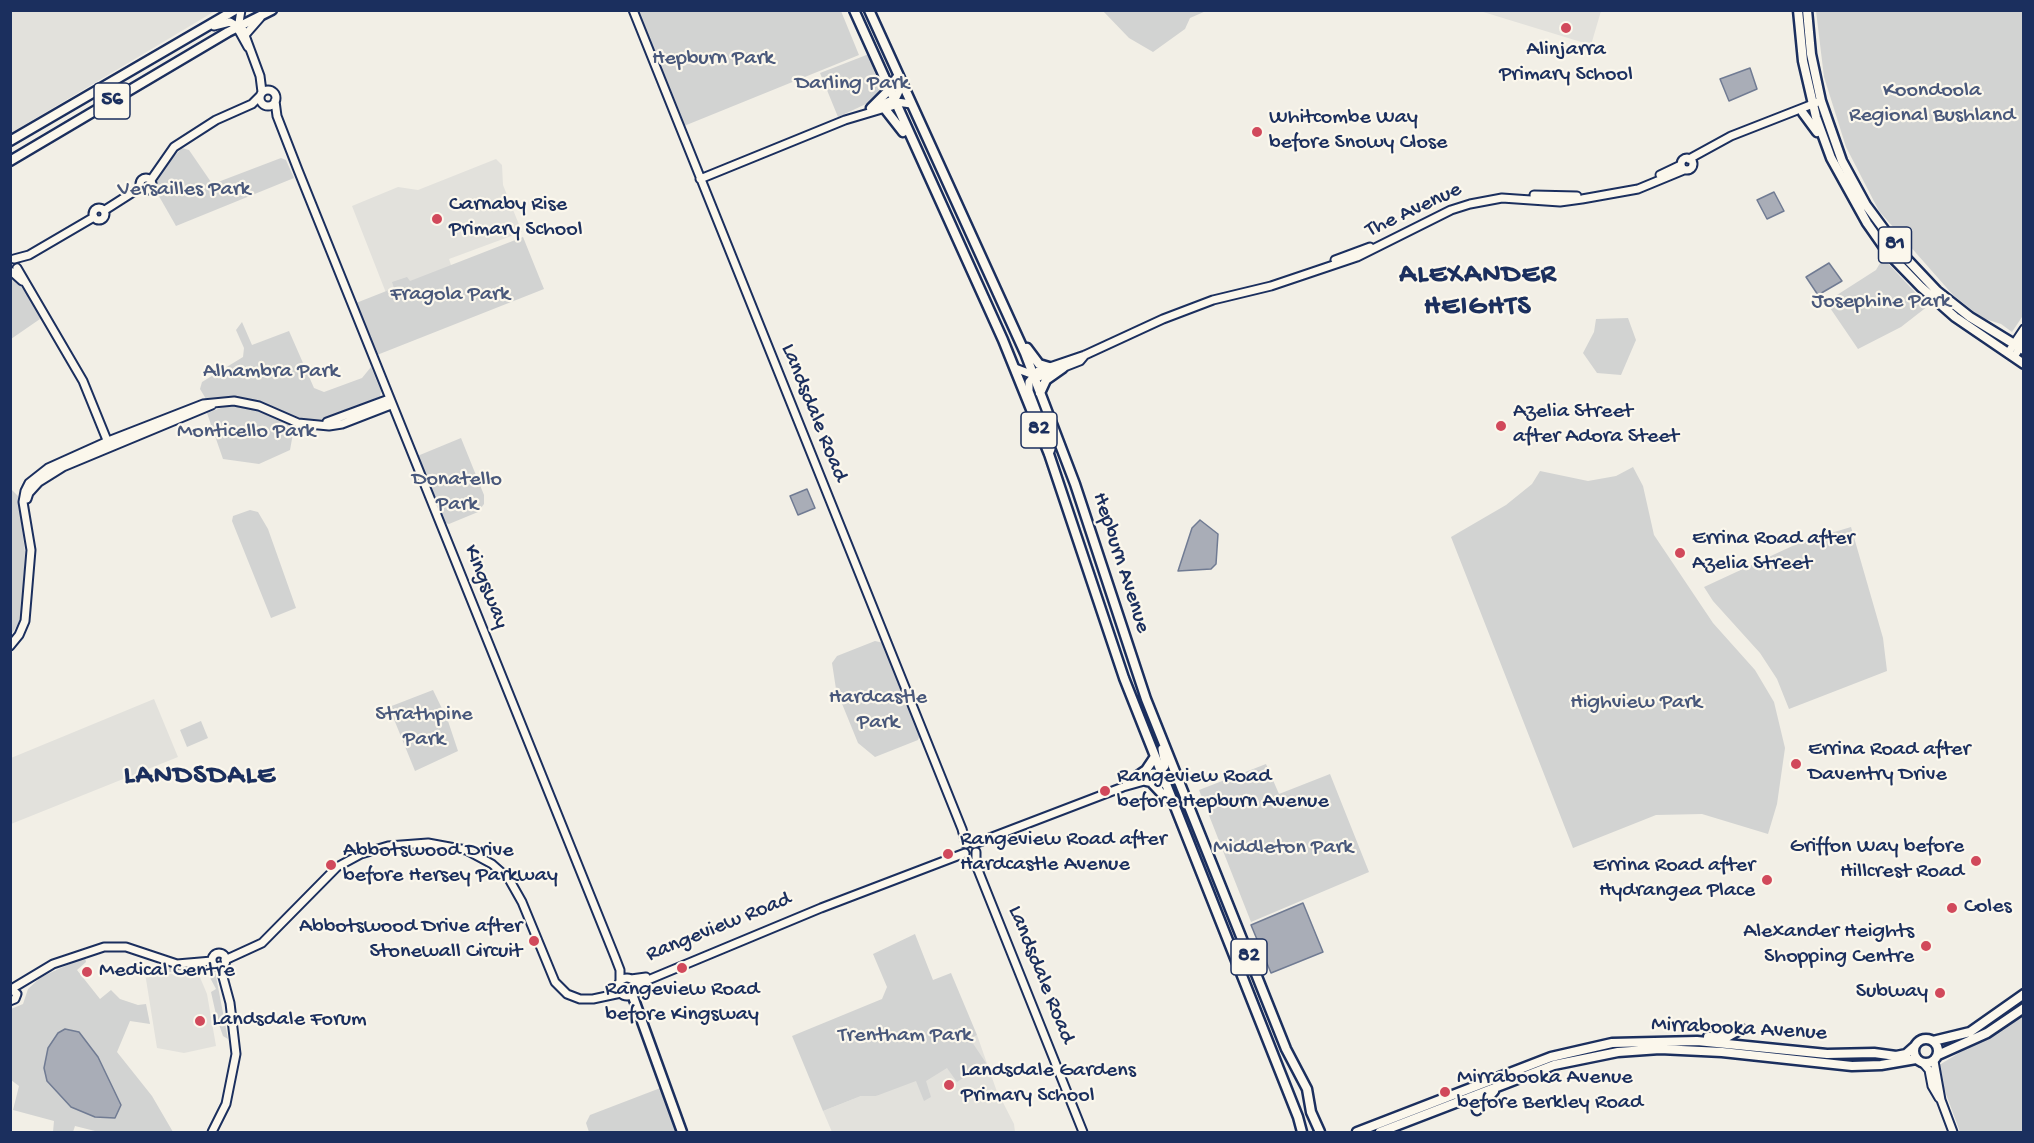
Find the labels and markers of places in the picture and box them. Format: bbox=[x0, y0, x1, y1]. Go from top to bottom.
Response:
marker: Alinjarra Primary School bbox=[1559, 21, 1573, 35]
place label: Alinjarra Primary School bbox=[1499, 38, 1633, 90]
place label: Whitcombe Way before Snowy Close bbox=[1269, 106, 1447, 158]
marker: Whitcombe Way before Snowy Close bbox=[1250, 125, 1264, 139]
place label: Carnaby Rise Primary School bbox=[449, 193, 583, 244]
marker: Carnaby Rise Primary School bbox=[430, 212, 444, 226]
place label: Azelia Street after Adora Steet bbox=[1513, 400, 1679, 452]
marker: Azelia Street after Adora Steet bbox=[1494, 419, 1508, 433]
place label: Errina Road after Azelia Street bbox=[1692, 527, 1854, 578]
marker: Errina Road after Azelia Street bbox=[1673, 546, 1687, 560]
place label: Errina Road after Daventry Drive bbox=[1808, 738, 1970, 790]
marker: Errina Road after Daventry Drive bbox=[1789, 757, 1803, 771]
place label: Rangeview Road before Hepburn Avenue bbox=[1117, 765, 1329, 816]
marker: Rangeview Road before Hepburn Avenue bbox=[1098, 784, 1112, 798]
place label: Rangeview Road after Hardcastle Avenue bbox=[960, 828, 1166, 879]
place label: Griffon Way before Hillcrest Road bbox=[1790, 835, 1964, 886]
place label: Abbotswood Drive before Hersey Parkway bbox=[343, 839, 558, 890]
marker: Rangeview Road after Hardcastle Avenue bbox=[941, 847, 955, 861]
place label: Errina Road after Hydrangea Place bbox=[1593, 854, 1755, 906]
marker: Griffon Way before Hillcrest Road bbox=[1969, 854, 1983, 868]
marker: Abbotswood Drive before Hersey Parkway bbox=[324, 858, 338, 872]
marker: Errina Road after Hydrangea Place bbox=[1760, 873, 1774, 887]
place label: Coles bbox=[1964, 895, 2012, 921]
marker: Coles bbox=[1945, 901, 1959, 915]
place label: Abbotswood Drive after Stonewall Circuit bbox=[299, 915, 522, 966]
place label: Alexander Heights Shopping Centre bbox=[1743, 920, 1914, 972]
marker: Abbotswood Drive after Stonewall Circuit bbox=[527, 934, 541, 948]
marker: Alexander Heights Shopping Centre bbox=[1919, 939, 1933, 953]
place label: Medical Centre bbox=[99, 959, 235, 985]
marker: Rangeview Road before Kingsway bbox=[675, 961, 689, 975]
marker: Medical Centre bbox=[80, 965, 94, 979]
place label: Rangeview Road before Kingsway bbox=[605, 978, 759, 1030]
place label: Subway bbox=[1856, 980, 1928, 1006]
marker: Subway bbox=[1933, 986, 1947, 1000]
place label: Landsdale Forum bbox=[212, 1008, 367, 1034]
marker: Landsdale Forum bbox=[193, 1014, 207, 1028]
place label: Landsdale Gardens Primary School bbox=[961, 1059, 1136, 1110]
place label: Mirrabooka Avenue before Berkley Road bbox=[1457, 1066, 1643, 1118]
marker: Landsdale Gardens Primary School bbox=[942, 1078, 956, 1092]
marker: Mirrabooka Avenue before Berkley Road bbox=[1438, 1085, 1452, 1099]

